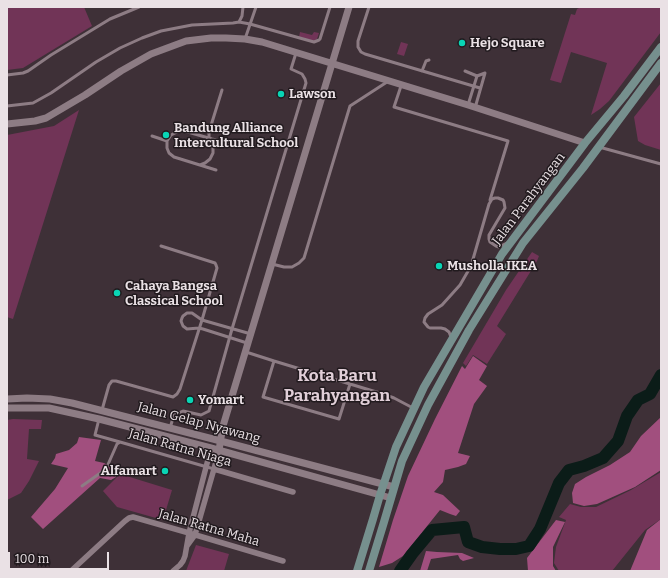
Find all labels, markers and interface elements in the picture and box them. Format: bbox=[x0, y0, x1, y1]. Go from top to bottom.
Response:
place label: Hejo Square bbox=[470, 35, 545, 51]
marker: Hejo Square bbox=[457, 38, 467, 48]
place label: Lawson bbox=[289, 86, 336, 102]
marker: Lawson bbox=[276, 89, 286, 99]
place label: Bandung Alliance Intercultural School bbox=[174, 120, 298, 151]
marker: Bandung Alliance Intercultural School bbox=[161, 130, 171, 140]
street label: Jalan Parahyangan bbox=[489, 150, 569, 248]
place label: Musholla IKEA bbox=[447, 258, 537, 274]
marker: Musholla IKEA bbox=[434, 261, 444, 271]
place label: Cahaya Bangsa Classical School bbox=[125, 278, 223, 309]
marker: Cahaya Bangsa Classical School bbox=[112, 288, 122, 298]
district label: Kota Baru Parahyangan bbox=[284, 366, 390, 406]
place label: Yomart bbox=[198, 392, 244, 408]
marker: Yomart bbox=[185, 395, 195, 405]
street label: Jalan Gelap Nyawang bbox=[136, 399, 262, 447]
street label: Jalan Ratna Niaga bbox=[127, 426, 233, 470]
place label: Alfamart bbox=[101, 463, 157, 479]
marker: Alfamart bbox=[160, 466, 170, 476]
street label: Jalan Ratna Maha bbox=[157, 506, 261, 550]
scale bar bbox=[10, 544, 111, 570]
text: 100 m bbox=[15, 552, 49, 566]

